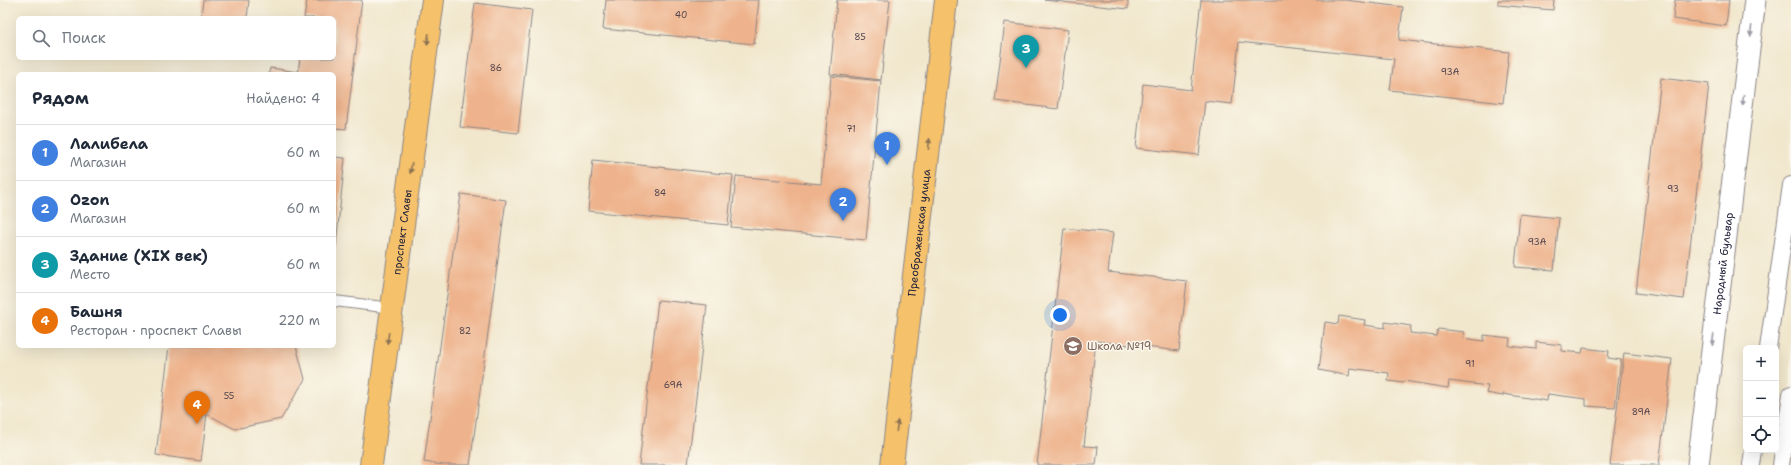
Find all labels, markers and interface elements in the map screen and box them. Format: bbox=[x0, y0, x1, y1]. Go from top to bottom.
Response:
house number: 40 bbox=[675, 9, 687, 21]
search box bbox=[16, 16, 336, 60]
one-way arrow bbox=[1748, 25, 1754, 37]
icon: search bbox=[30, 27, 52, 49]
text: Поиск bbox=[62, 28, 106, 48]
house number: 85 bbox=[854, 31, 866, 43]
one-way arrow bbox=[425, 33, 431, 45]
pin: 3 bbox=[1013, 35, 1039, 68]
house number: 86 bbox=[490, 62, 502, 74]
house number: 93А bbox=[1441, 66, 1460, 78]
text: Рядом bbox=[32, 87, 89, 109]
text: Найдено: 4 bbox=[246, 90, 320, 107]
one-way arrow bbox=[1739, 94, 1746, 106]
house number: 71 bbox=[846, 123, 856, 135]
pin: 1 bbox=[874, 132, 900, 165]
text: Лалибела bbox=[70, 134, 148, 154]
one-way arrow bbox=[926, 138, 932, 150]
text: 1 bbox=[42, 144, 48, 161]
text: 60 m bbox=[287, 144, 320, 161]
text: Магазин bbox=[70, 154, 126, 171]
one-way arrow bbox=[407, 161, 414, 174]
street label: Преображенская улица bbox=[905, 168, 934, 297]
house number: 93 bbox=[1667, 183, 1679, 195]
house number: 84 bbox=[654, 187, 666, 199]
pin: 2 bbox=[830, 188, 856, 221]
street label: проспект Славы bbox=[389, 189, 416, 276]
text: Ozon bbox=[70, 190, 110, 210]
text: 2 bbox=[40, 200, 50, 217]
text: 60 m bbox=[287, 200, 320, 217]
text: Магазин bbox=[70, 210, 126, 227]
street label: Народный бульвар bbox=[1709, 211, 1737, 316]
house number: 93А bbox=[1528, 236, 1547, 248]
text: Здание (XIX век) bbox=[70, 246, 208, 266]
text: 3 bbox=[40, 256, 50, 273]
text: 60 m bbox=[287, 256, 320, 273]
text: Место bbox=[70, 266, 110, 283]
text: Башня bbox=[70, 302, 123, 322]
your location bbox=[1050, 305, 1070, 325]
text: 4 bbox=[40, 312, 50, 329]
text: 220 m bbox=[278, 312, 320, 329]
text: Ресторан · проспект Славы bbox=[70, 322, 242, 339]
house number: 82 bbox=[459, 325, 471, 337]
one-way arrow bbox=[385, 332, 391, 344]
one-way arrow bbox=[1710, 334, 1716, 346]
school or university icon: Школа №19 bbox=[1062, 335, 1084, 357]
place label: Школа №19 bbox=[1087, 339, 1152, 354]
map controls bbox=[1743, 345, 1779, 453]
button: + bbox=[1743, 345, 1779, 381]
house number: 91 bbox=[1465, 358, 1475, 370]
house number: 69А bbox=[664, 379, 683, 391]
button: − bbox=[1743, 381, 1779, 417]
house number: 55 bbox=[224, 390, 234, 402]
pin: 4 bbox=[184, 391, 210, 424]
house number: 89А bbox=[1632, 406, 1651, 418]
button: locate bbox=[1743, 417, 1779, 453]
one-way arrow bbox=[893, 420, 900, 432]

